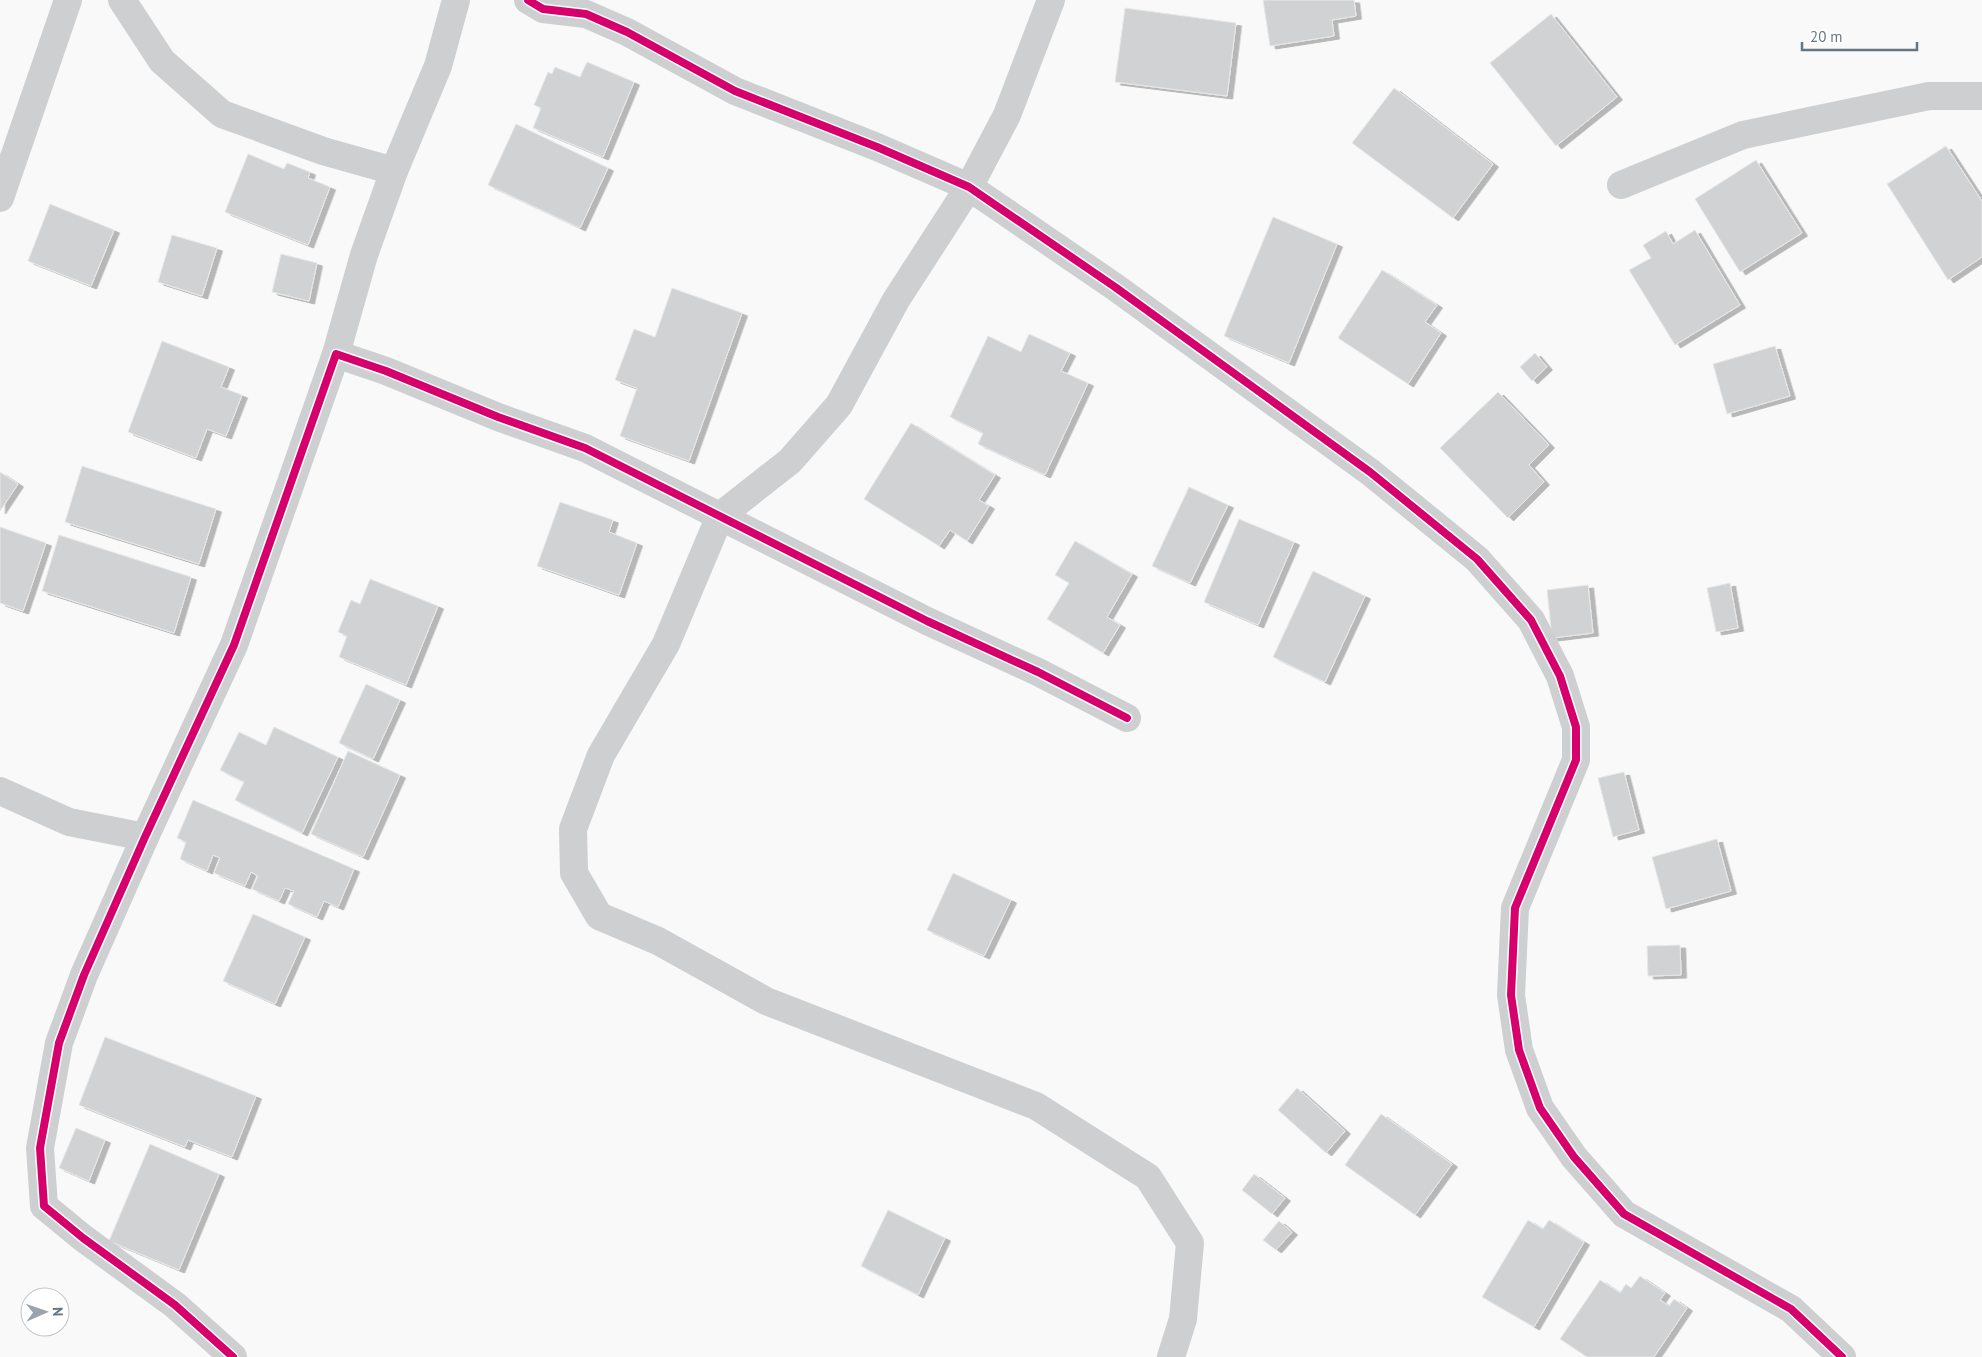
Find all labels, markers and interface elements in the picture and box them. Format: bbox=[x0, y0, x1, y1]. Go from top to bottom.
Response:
scale bar bbox=[1802, 20, 1917, 52]
text: 20 m bbox=[1810, 27, 1843, 46]
north arrow bbox=[20, 1287, 70, 1337]
text: N bbox=[49, 1307, 67, 1316]

